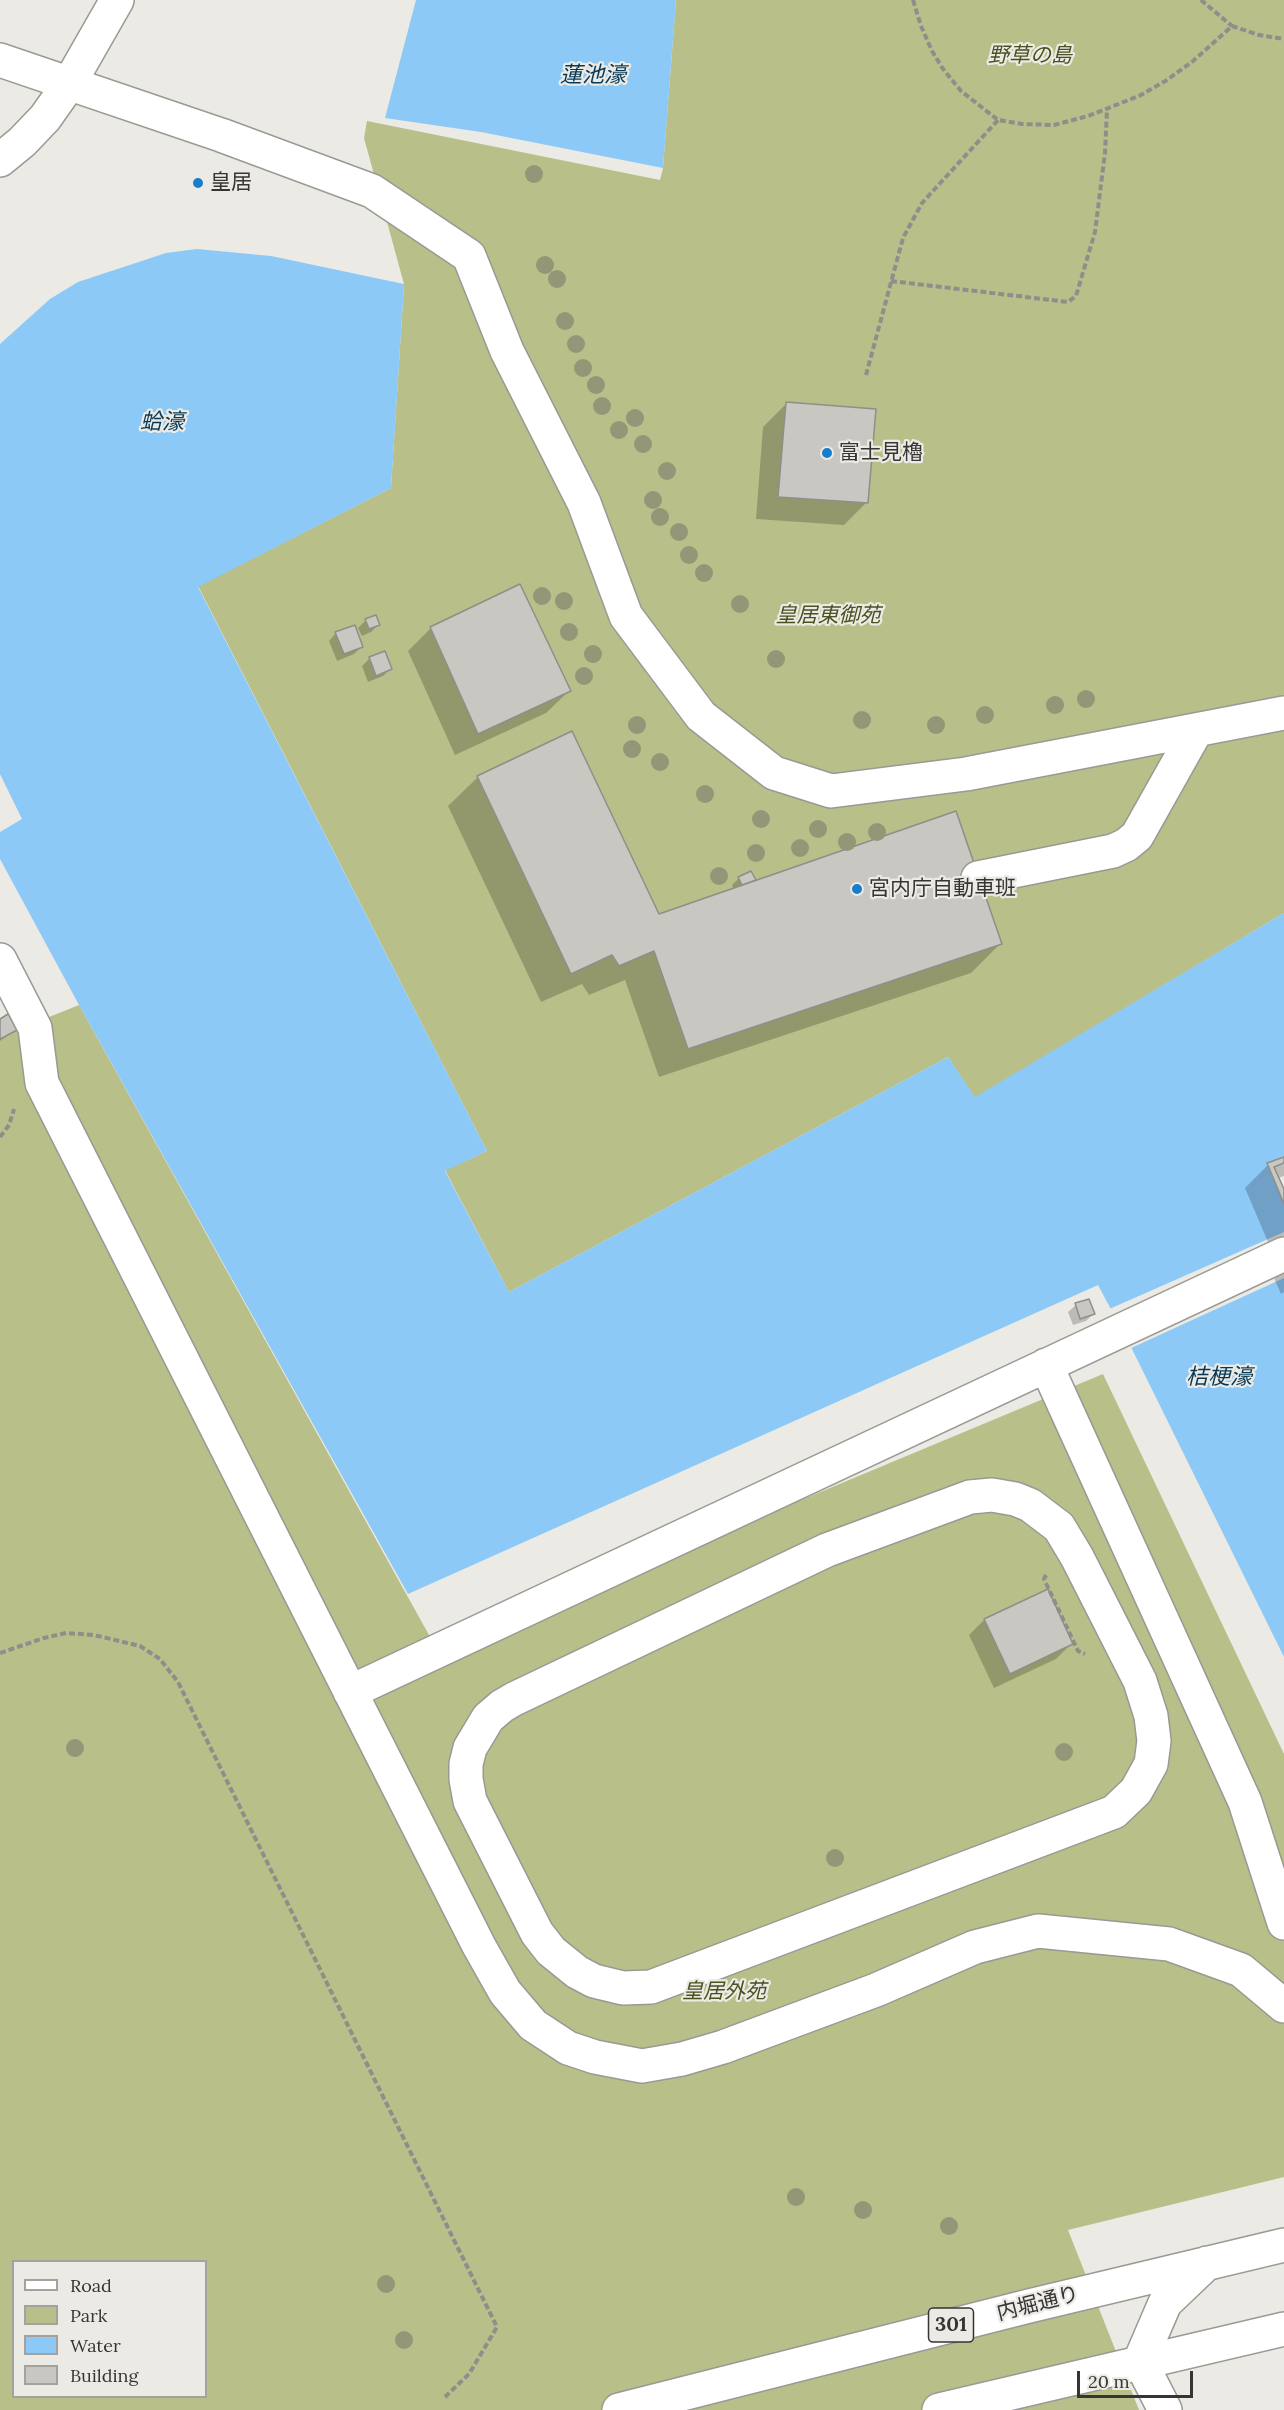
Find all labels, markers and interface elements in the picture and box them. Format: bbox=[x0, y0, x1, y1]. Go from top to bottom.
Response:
park label: 野草の島 bbox=[988, 43, 1072, 69]
water label: 蓮池濠 bbox=[560, 63, 626, 89]
place label: 皇居 bbox=[210, 170, 252, 196]
marker: 皇居 bbox=[191, 176, 205, 190]
water label: 蛤濠 bbox=[140, 410, 184, 436]
place label: 富士見櫓 bbox=[839, 440, 923, 466]
marker: 富士見櫓 bbox=[820, 446, 834, 460]
park label: 皇居東御苑 bbox=[776, 603, 880, 629]
place label: 宮内庁自動車班 bbox=[869, 876, 1016, 902]
marker: 宮内庁自動車班 bbox=[850, 882, 864, 896]
water label: 桔梗濠 bbox=[1186, 1365, 1252, 1391]
park label: 皇居外苑 bbox=[682, 1979, 766, 2005]
legend bbox=[12, 2260, 207, 2398]
text: Road bbox=[70, 2274, 112, 2297]
street label: 内堀通り bbox=[994, 2282, 1082, 2326]
text: Park bbox=[70, 2304, 107, 2327]
road number: 301 bbox=[928, 2308, 974, 2342]
text: Water bbox=[70, 2334, 121, 2357]
scale bar bbox=[1080, 2359, 1196, 2397]
text: Building bbox=[70, 2364, 138, 2387]
text: 20 m bbox=[1088, 2370, 1130, 2393]

